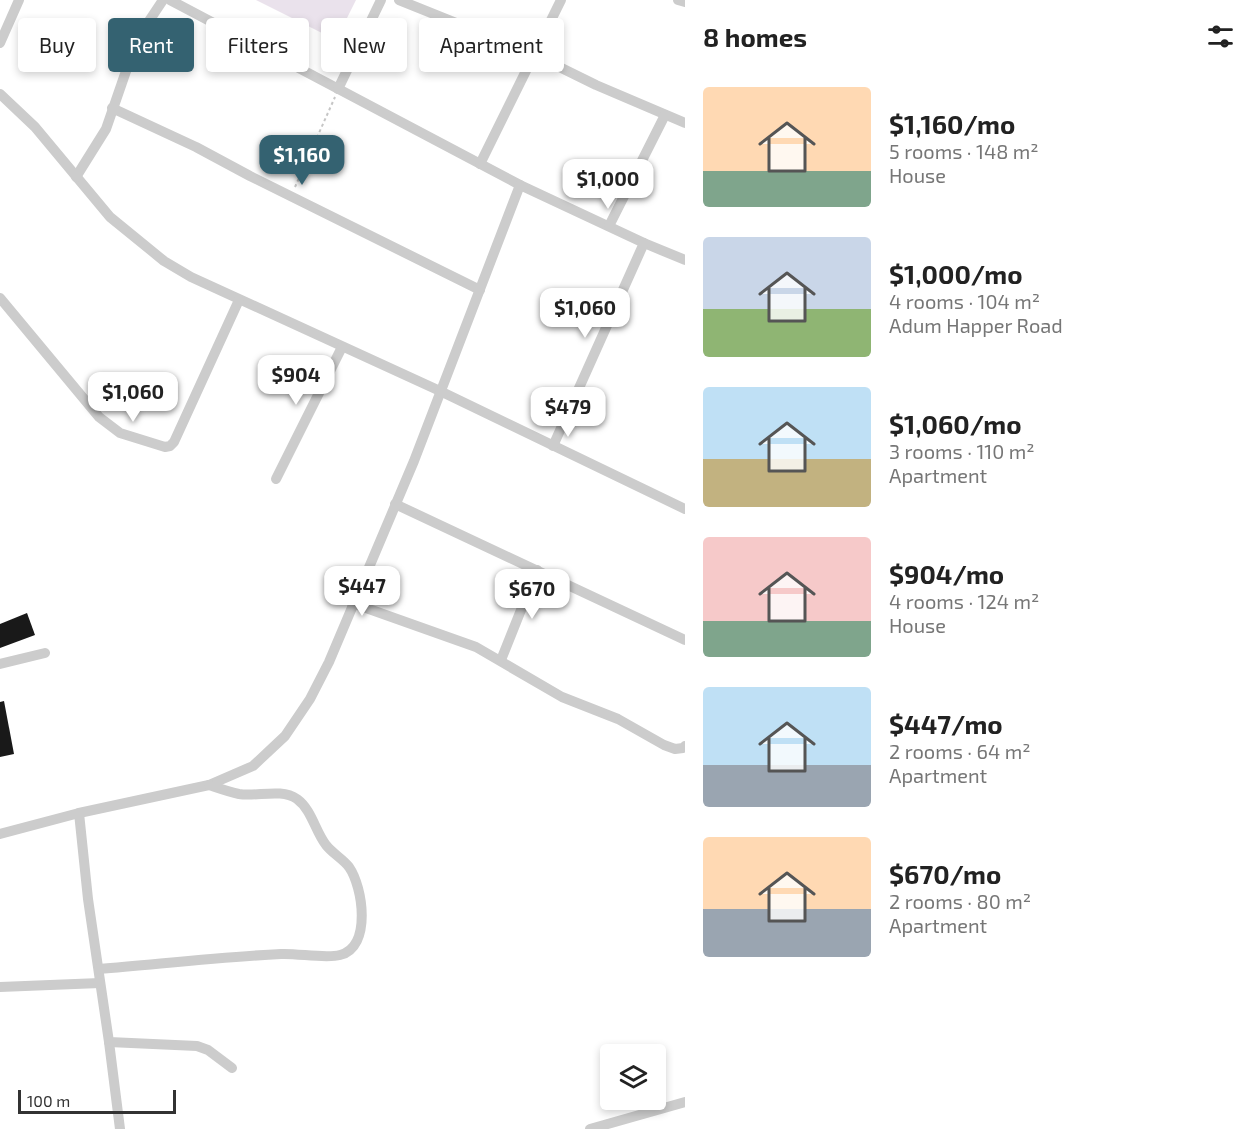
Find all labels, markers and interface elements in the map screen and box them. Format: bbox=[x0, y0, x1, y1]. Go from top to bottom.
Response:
chip: Buy bbox=[18, 18, 96, 72]
chip: Rent bbox=[108, 18, 194, 72]
chip: Filters bbox=[206, 18, 309, 72]
chip: New bbox=[321, 18, 407, 72]
chip: Apartment bbox=[419, 18, 564, 72]
icon: filters bbox=[1204, 20, 1237, 53]
text: 8 homes bbox=[703, 21, 807, 52]
text: $1,160/mo bbox=[889, 108, 1015, 139]
icon: home bbox=[751, 111, 823, 183]
pin: $1,160 bbox=[253, 135, 351, 186]
text: 5 rooms · 148 m² bbox=[889, 139, 1039, 163]
text: $1,160 bbox=[273, 142, 331, 166]
pin: $1,000 bbox=[559, 159, 657, 210]
text: House bbox=[889, 163, 946, 187]
text: $1,000 bbox=[577, 166, 639, 190]
text: $1,000/mo bbox=[889, 258, 1023, 289]
icon: home bbox=[751, 261, 823, 333]
pin: $1,060 bbox=[536, 288, 634, 339]
text: 4 rooms · 104 m² bbox=[889, 289, 1040, 313]
text: $1,060 bbox=[554, 295, 616, 319]
text: Adum Happer Road bbox=[889, 313, 1063, 337]
pin: $904 bbox=[260, 355, 332, 406]
text: $904 bbox=[272, 362, 320, 386]
pin: $1,060 bbox=[84, 372, 182, 423]
text: $1,060 bbox=[102, 379, 164, 403]
pin: $479 bbox=[532, 387, 604, 438]
text: $479 bbox=[545, 394, 591, 418]
text: $1,060/mo bbox=[889, 408, 1022, 439]
icon: home bbox=[751, 411, 823, 483]
text: 3 rooms · 110 m² bbox=[889, 439, 1035, 463]
text: Apartment bbox=[889, 463, 987, 487]
text: $904/mo bbox=[889, 558, 1004, 589]
icon: home bbox=[751, 561, 823, 633]
pin: $447 bbox=[326, 566, 398, 617]
pin: $670 bbox=[496, 569, 568, 620]
text: $447 bbox=[338, 573, 386, 597]
text: $670 bbox=[509, 576, 555, 600]
text: 4 rooms · 124 m² bbox=[889, 589, 1039, 613]
text: House bbox=[889, 613, 946, 637]
text: $447/mo bbox=[889, 708, 1003, 739]
icon: home bbox=[751, 711, 823, 783]
text: 2 rooms · 64 m² bbox=[889, 739, 1031, 763]
text: Apartment bbox=[889, 763, 987, 787]
text: $670/mo bbox=[889, 858, 1001, 889]
icon: home bbox=[751, 861, 823, 933]
text: 2 rooms · 80 m² bbox=[889, 889, 1031, 913]
text: Apartment bbox=[889, 913, 987, 937]
map controls bbox=[600, 1044, 666, 1110]
button: layers bbox=[600, 1044, 666, 1110]
scale bar bbox=[18, 1087, 176, 1114]
text: 100 m bbox=[27, 1091, 70, 1110]

